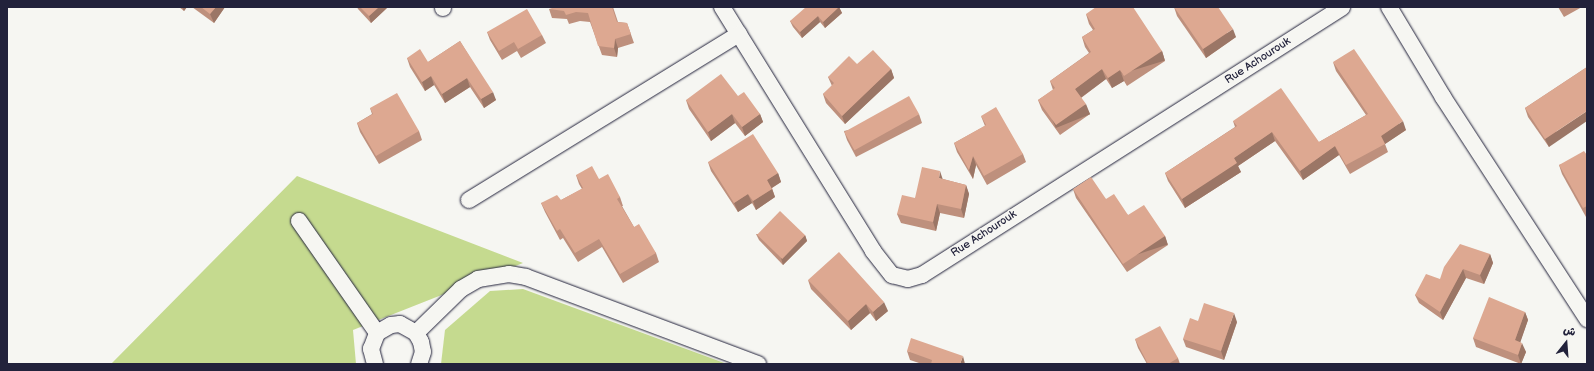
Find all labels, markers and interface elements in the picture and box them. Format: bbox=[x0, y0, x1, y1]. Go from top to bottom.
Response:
street label: Rue Achourouk bbox=[1223, 35, 1293, 87]
street label: Rue Achourouk bbox=[949, 208, 1019, 260]
north arrow bbox=[1546, 323, 1586, 363]
text: ش bbox=[1562, 323, 1577, 339]

